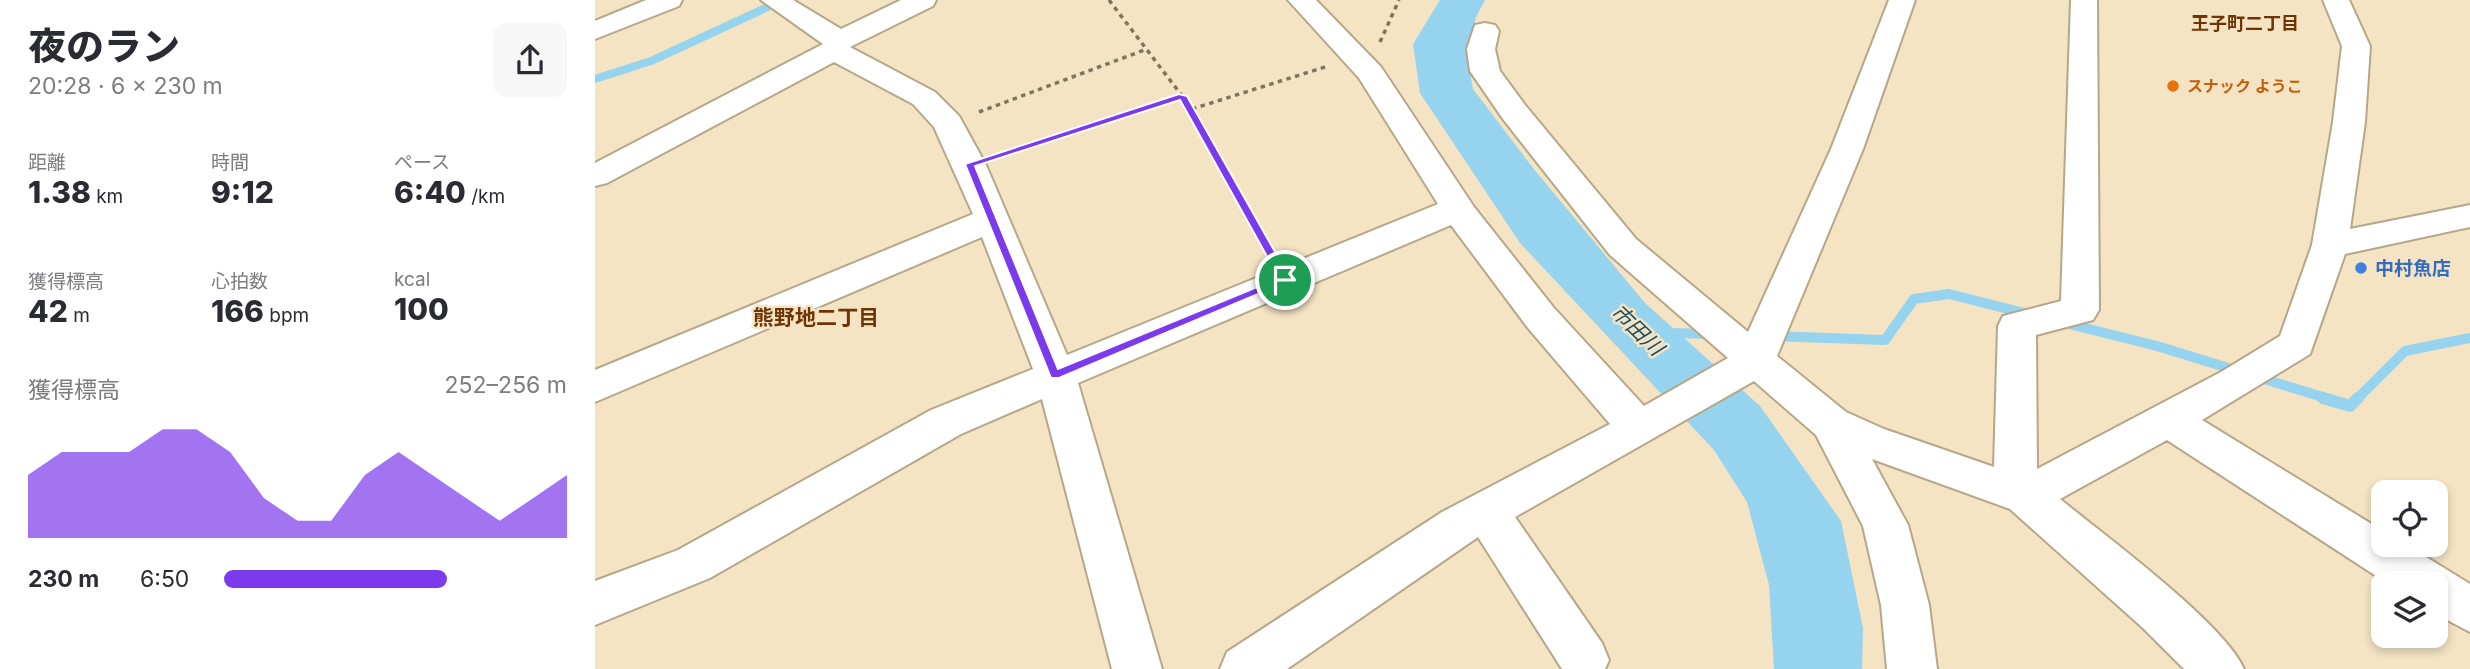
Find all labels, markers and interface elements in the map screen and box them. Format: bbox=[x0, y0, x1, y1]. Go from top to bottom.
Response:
district label: 王子町二丁目 bbox=[2191, 13, 2299, 34]
text: 夜のラン bbox=[28, 23, 180, 69]
button: share bbox=[493, 23, 567, 97]
text: 20:28 · 6 × 230 m bbox=[28, 72, 223, 100]
place label: スナック ようこ bbox=[2187, 76, 2303, 96]
marker: スナック ようこ bbox=[2165, 78, 2181, 94]
text: 距離 bbox=[28, 151, 66, 174]
text: 時間 bbox=[211, 151, 249, 174]
text: ペース bbox=[394, 151, 450, 174]
text: 1.38 bbox=[28, 174, 91, 210]
text: 9:12 bbox=[211, 174, 274, 210]
text: 6:40 bbox=[394, 174, 466, 210]
text: km bbox=[91, 185, 123, 208]
text: /km bbox=[466, 185, 505, 208]
pin bbox=[1255, 250, 1315, 310]
place label: 中村魚店 bbox=[2375, 257, 2451, 280]
marker: 中村魚店 bbox=[2353, 260, 2369, 276]
icon: arrive bbox=[1266, 261, 1304, 299]
text: kcal bbox=[394, 268, 430, 291]
text: 獲得標高 bbox=[28, 270, 104, 293]
text: 心拍数 bbox=[211, 270, 268, 293]
text: 100 bbox=[394, 291, 449, 327]
text: 42 bbox=[28, 293, 68, 329]
text: 166 bbox=[211, 293, 264, 329]
water label: 市田川 bbox=[1606, 299, 1670, 362]
text: m bbox=[68, 304, 90, 327]
text: bpm bbox=[264, 304, 309, 327]
district label: 熊野地二丁目 bbox=[753, 305, 879, 330]
text: 252–256 m bbox=[445, 371, 567, 399]
text: 獲得標高 bbox=[28, 376, 120, 404]
map controls bbox=[2371, 480, 2448, 648]
button: locate bbox=[2371, 480, 2448, 557]
text: 230 m bbox=[28, 565, 99, 593]
text: 6:50 bbox=[140, 565, 189, 593]
button: layers bbox=[2371, 571, 2448, 648]

